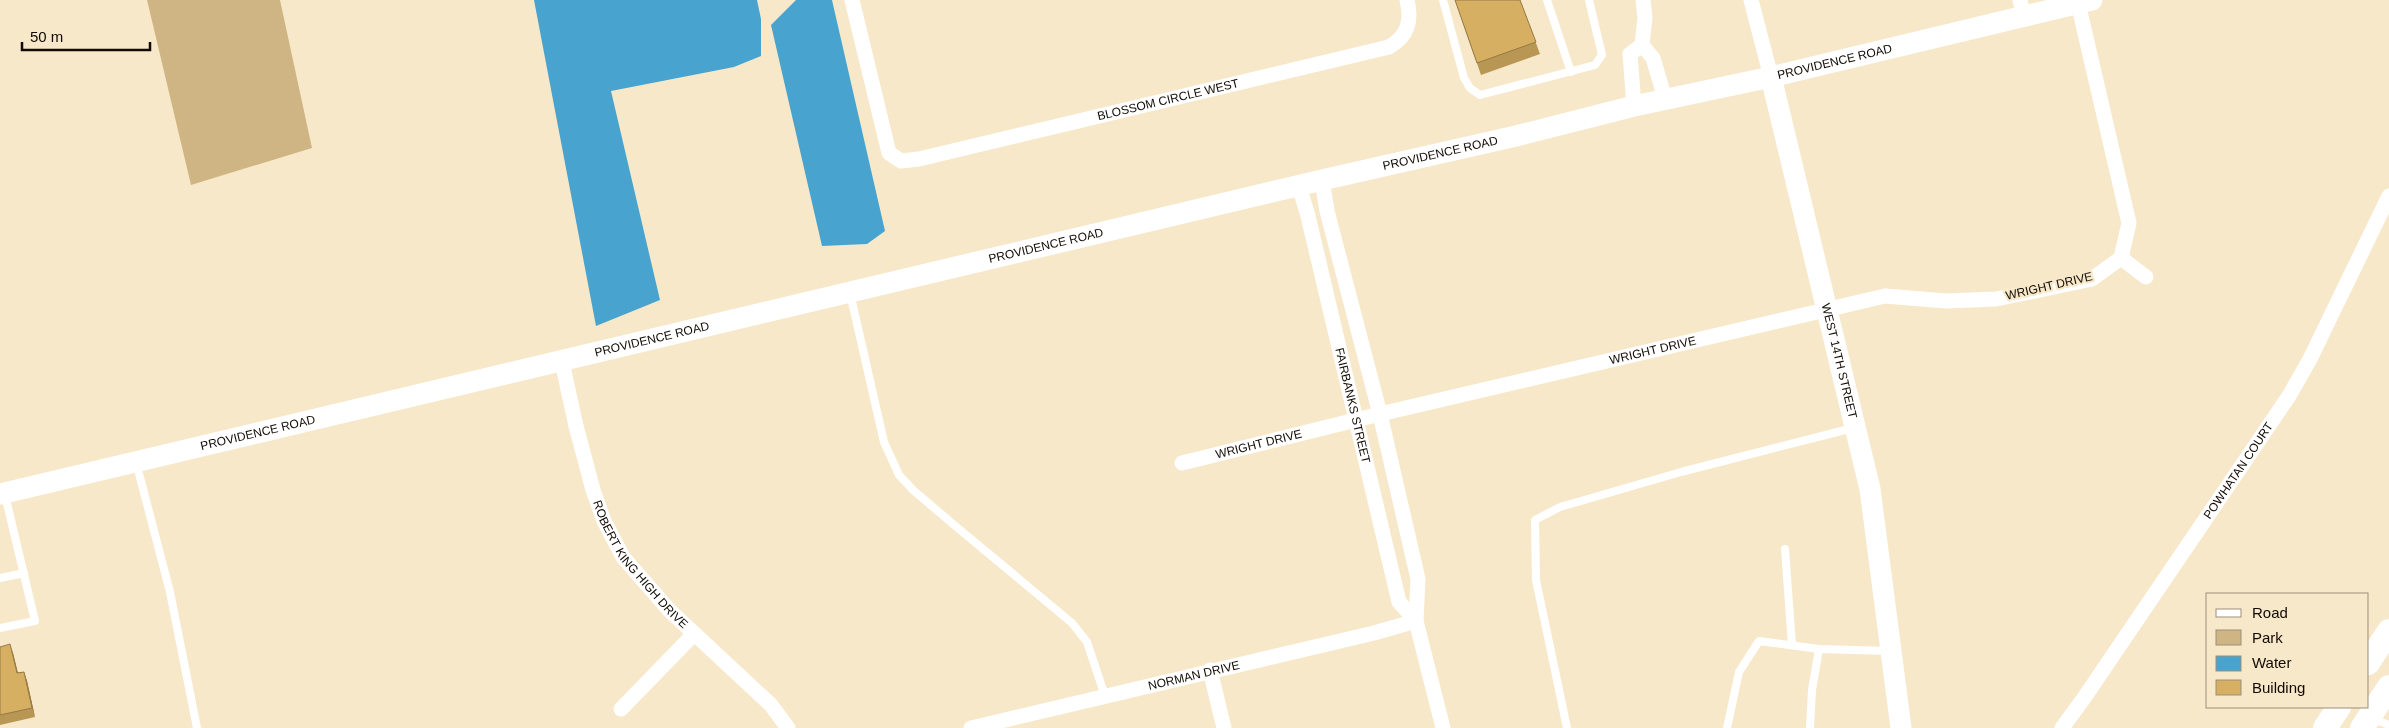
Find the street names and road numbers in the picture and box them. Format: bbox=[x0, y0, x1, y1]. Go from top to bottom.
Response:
street label: PROVIDENCE ROAD bbox=[1776, 41, 1894, 82]
street label: BLOSSOM CIRCLE WEST bbox=[1096, 76, 1241, 123]
street label: PROVIDENCE ROAD bbox=[1381, 133, 1499, 173]
street label: PROVIDENCE ROAD bbox=[987, 225, 1105, 266]
street label: WRIGHT DRIVE bbox=[2004, 269, 2094, 303]
street label: WEST 14TH STREET bbox=[1819, 302, 1860, 421]
street label: PROVIDENCE ROAD bbox=[593, 319, 711, 360]
street label: WRIGHT DRIVE bbox=[1608, 333, 1697, 367]
street label: FAIRBANKS STREET bbox=[1332, 346, 1373, 465]
street label: PROVIDENCE ROAD bbox=[199, 412, 317, 453]
street label: POWHATAN COURT bbox=[2201, 419, 2276, 522]
street label: WRIGHT DRIVE bbox=[1214, 427, 1303, 461]
street label: ROBERT KING HIGH DRIVE bbox=[590, 498, 691, 631]
street label: NORMAN DRIVE bbox=[1147, 658, 1241, 693]

